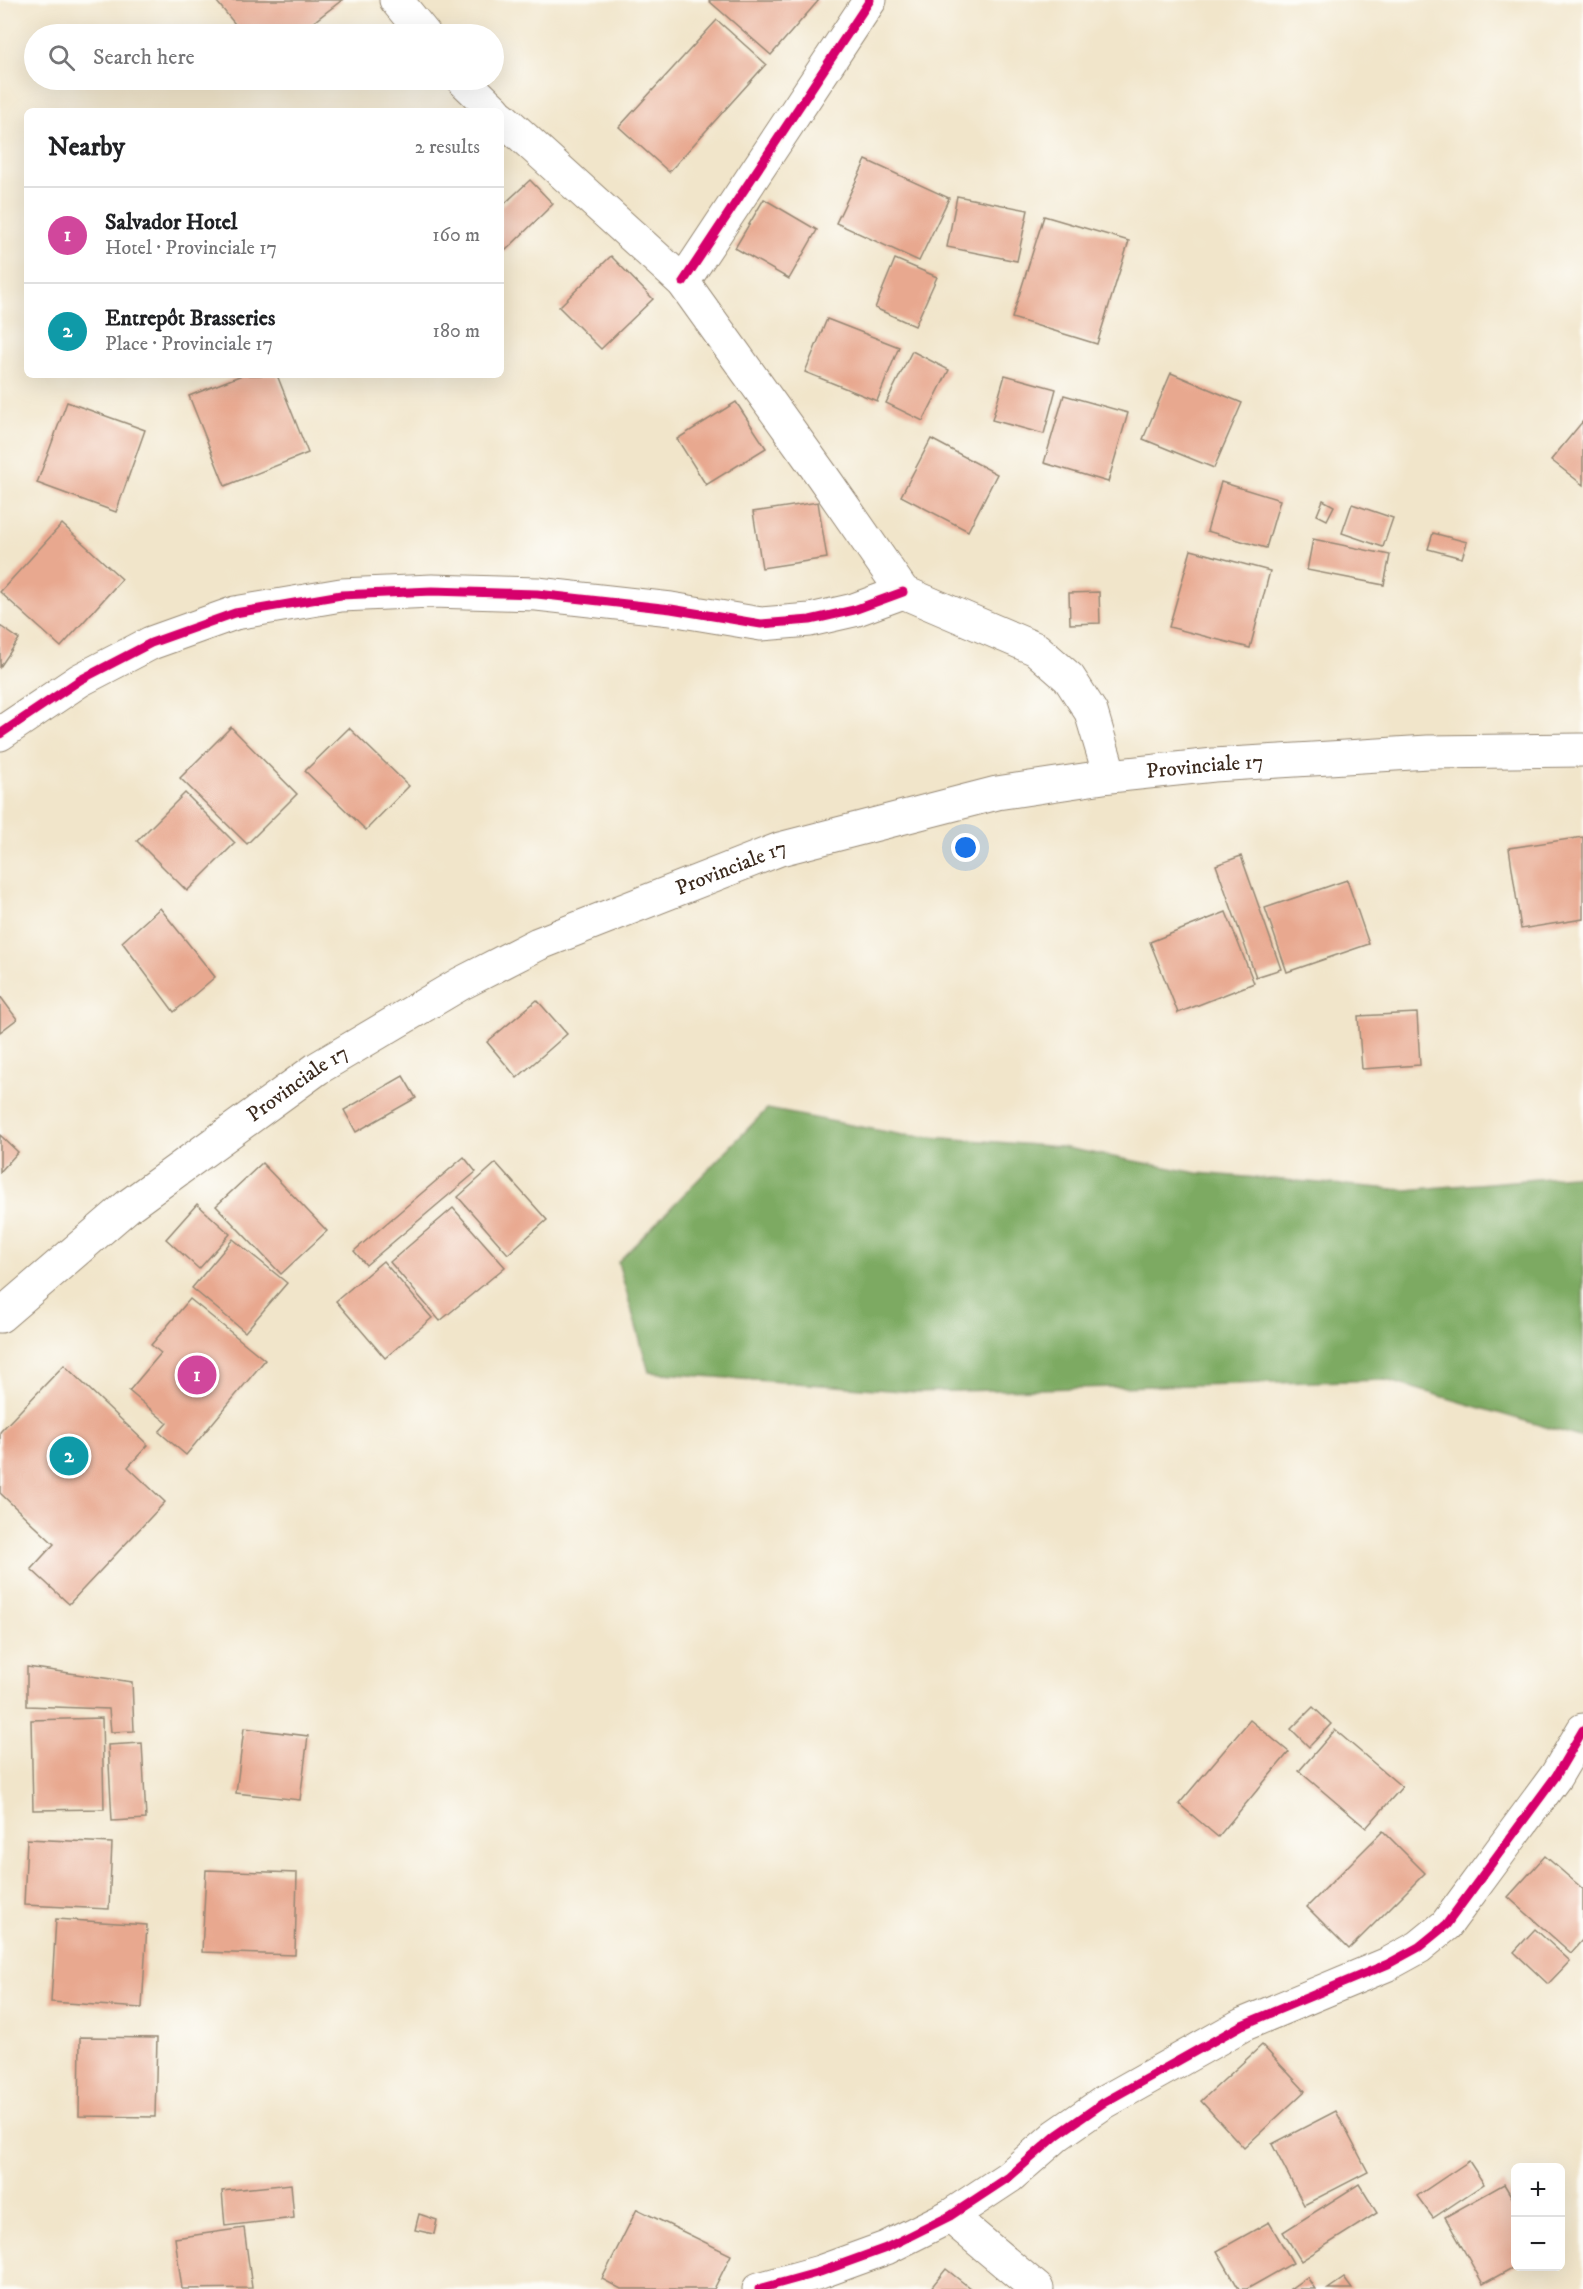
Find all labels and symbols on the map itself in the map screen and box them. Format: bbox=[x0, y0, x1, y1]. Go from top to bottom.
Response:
street label: Provinciale 17 bbox=[1145, 749, 1264, 785]
your location bbox=[951, 833, 980, 862]
street label: Provinciale 17 bbox=[672, 835, 790, 902]
street label: Provinciale 17 bbox=[242, 1040, 353, 1128]
pin: 1 bbox=[178, 1352, 216, 1398]
pin: 2 bbox=[50, 1434, 88, 1478]

